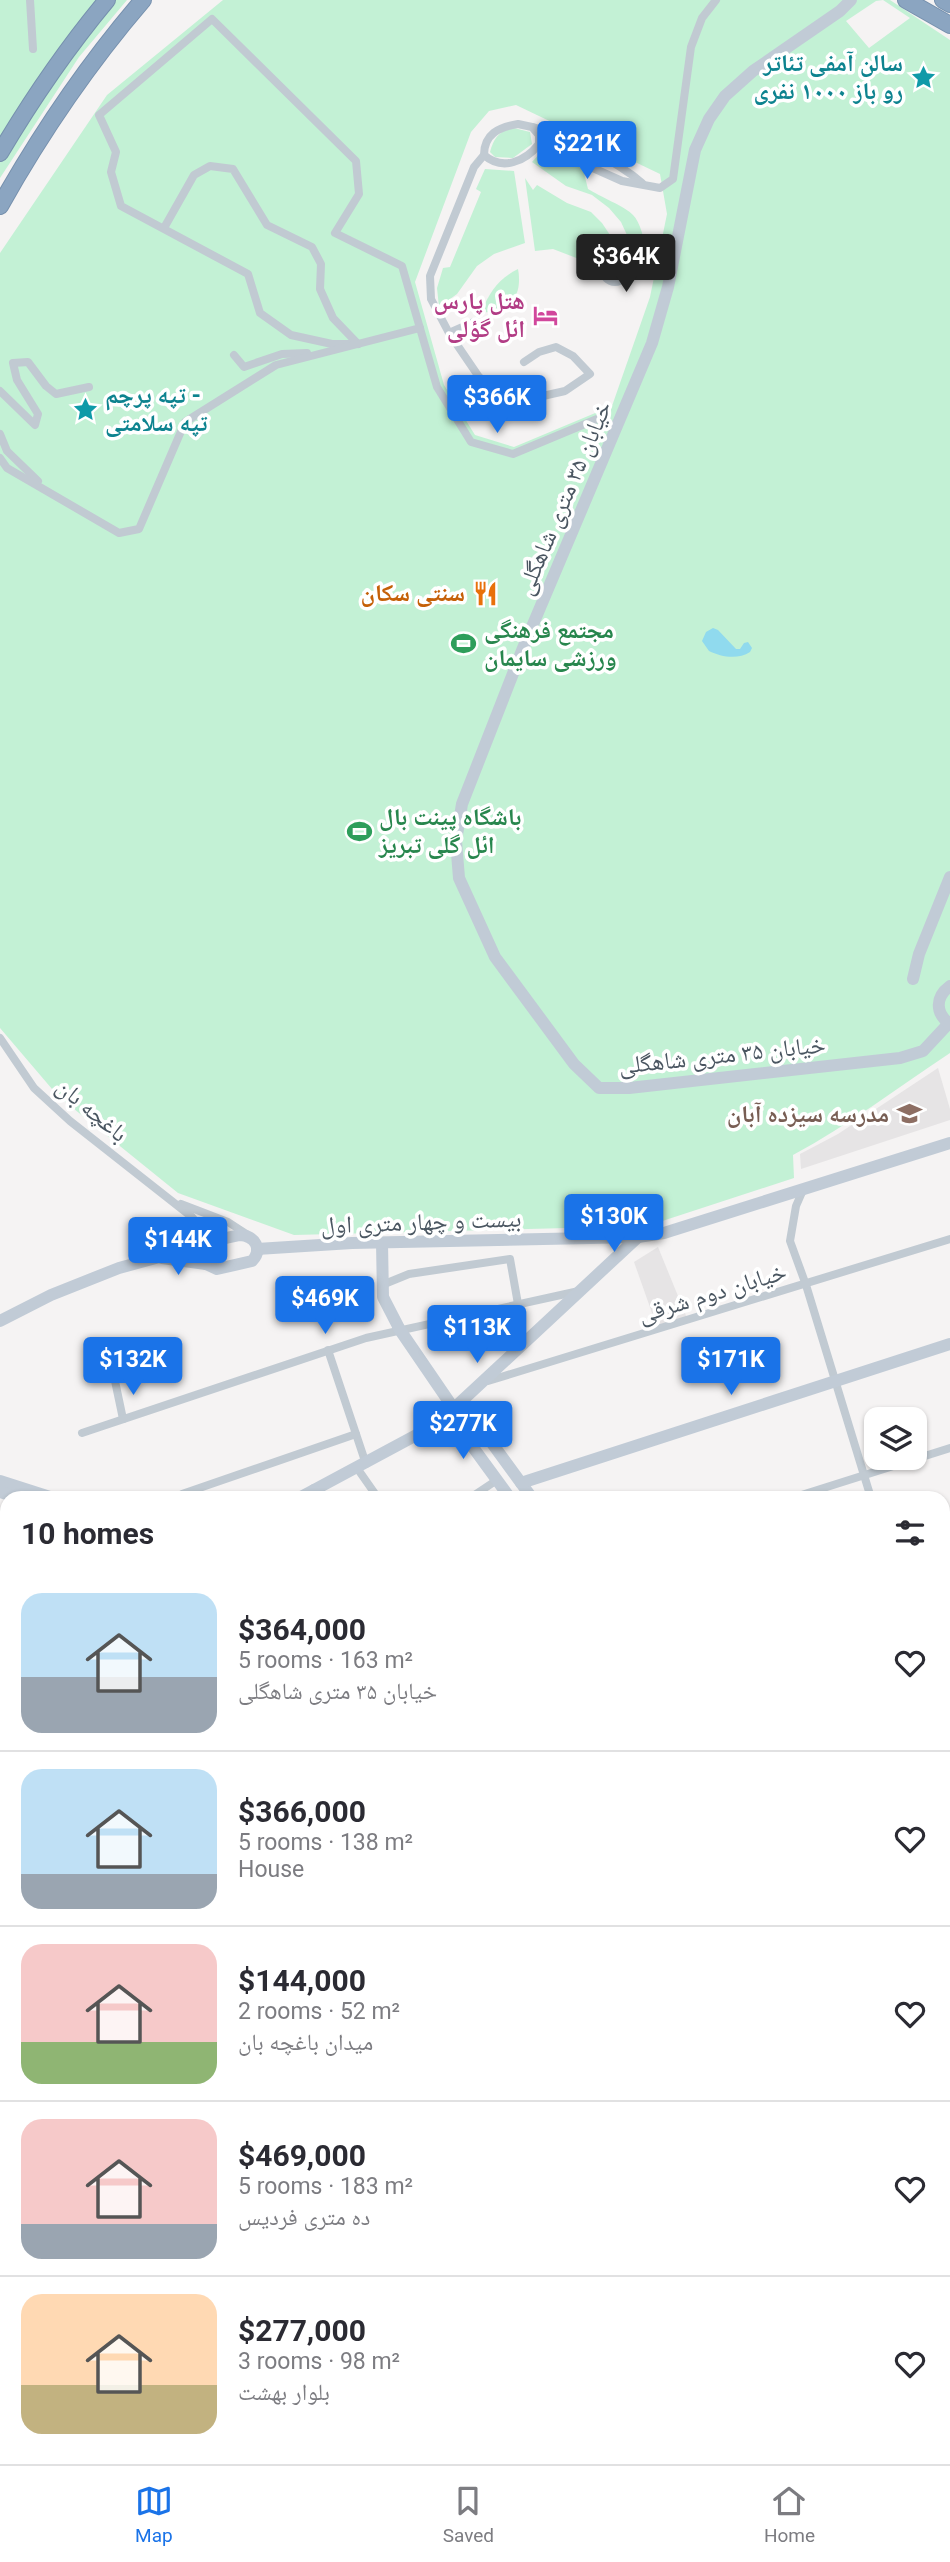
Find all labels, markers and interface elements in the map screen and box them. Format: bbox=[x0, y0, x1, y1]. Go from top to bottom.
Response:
place label: سالن آمفی تئاتر رو باز ۱۰۰۰ نفری bbox=[753, 49, 903, 105]
place icon: سالن آمفی تئاتر رو باز ۱۰۰۰ نفری bbox=[909, 63, 937, 91]
pin: $221K bbox=[538, 122, 636, 181]
text: $221K bbox=[553, 130, 621, 157]
pin: $364K bbox=[577, 234, 675, 294]
text: $364K bbox=[592, 243, 660, 270]
place label: هتل پارس ائل گؤلی bbox=[434, 287, 525, 343]
hotel icon: هتل پارس ائل گؤلی bbox=[531, 301, 559, 329]
pin: $366K bbox=[448, 376, 546, 435]
place label: تپه پرچم - تپه سلامتی bbox=[105, 381, 208, 437]
text: $366K bbox=[463, 384, 531, 411]
place icon: تپه پرچم - تپه سلامتی bbox=[71, 395, 99, 423]
street label: خیابان ۳۵ متری شاهگلی bbox=[511, 397, 617, 599]
place label: سنتی سکان bbox=[361, 579, 465, 607]
restaurant icon: سنتی سکان bbox=[471, 579, 499, 607]
place label: مجتمع فرهنگی ورزشی سایمان bbox=[484, 616, 617, 672]
sports icon: مجتمع فرهنگی ورزشی سایمان bbox=[450, 630, 478, 658]
place label: باشگاه پینت بال ائل گلی تبریز bbox=[378, 803, 521, 859]
sports icon: باشگاه پینت بال ائل گلی تبریز bbox=[345, 817, 373, 845]
street label: خیابان ۳۵ متری شاهگلی bbox=[617, 1030, 827, 1080]
street label: باغچه بان bbox=[51, 1072, 133, 1148]
place label: مدرسه سیزده آبان bbox=[727, 1100, 889, 1128]
school or university icon: مدرسه سیزده آبان bbox=[895, 1100, 923, 1128]
pin: $130K bbox=[565, 1194, 663, 1254]
text: $130K bbox=[580, 1203, 648, 1230]
street label: بیست و چهار متری اول bbox=[320, 1205, 522, 1239]
pin: $144K bbox=[129, 1218, 227, 1277]
text: $144K bbox=[144, 1226, 212, 1253]
street label: خیابان دوم شرقی bbox=[634, 1257, 790, 1331]
pin: $469K bbox=[276, 1276, 374, 1336]
text: $469K bbox=[291, 1285, 359, 1312]
pin: $113K bbox=[428, 1306, 526, 1365]
text: $113K bbox=[443, 1314, 511, 1341]
pin: $132K bbox=[84, 1338, 182, 1397]
pin: $171K bbox=[682, 1338, 780, 1397]
text: $132K bbox=[99, 1346, 167, 1373]
text: $171K bbox=[697, 1346, 765, 1373]
pin: $277K bbox=[414, 1402, 512, 1461]
map controls bbox=[864, 1407, 927, 1470]
button: layers bbox=[864, 1407, 927, 1470]
text: $277K bbox=[429, 1410, 497, 1437]
icon: filters bbox=[891, 1514, 929, 1552]
text: 10 homes bbox=[21, 1516, 154, 1551]
text: $364,000 bbox=[238, 1612, 366, 1647]
icon: home bbox=[77, 1621, 161, 1705]
icon: heart bbox=[891, 1644, 929, 1682]
text: 5 rooms · 163 m² bbox=[238, 1647, 413, 1674]
text: خیابان ۳۵ متری شاهگلی bbox=[238, 1678, 437, 1705]
text: $366,000 bbox=[238, 1794, 366, 1829]
icon: home bbox=[77, 1797, 161, 1881]
icon: heart bbox=[891, 1820, 929, 1858]
text: 5 rooms · 138 m² bbox=[238, 1829, 413, 1856]
text: House bbox=[238, 1856, 304, 1883]
text: $144,000 bbox=[238, 1963, 366, 1998]
icon: home bbox=[77, 1972, 161, 2056]
icon: heart bbox=[891, 1995, 929, 2033]
text: 2 rooms · 52 m² bbox=[238, 1998, 400, 2025]
text: میدان باغچه بان bbox=[238, 2029, 373, 2056]
text: $469,000 bbox=[238, 2138, 366, 2173]
icon: home bbox=[77, 2147, 161, 2231]
icon: heart bbox=[891, 2170, 929, 2208]
text: 5 rooms · 183 m² bbox=[238, 2173, 413, 2200]
text: ده متری فردیس bbox=[238, 2204, 370, 2231]
text: $277,000 bbox=[238, 2313, 366, 2348]
icon: home bbox=[77, 2322, 161, 2406]
icon: heart bbox=[891, 2345, 929, 2383]
text: 3 rooms · 98 m² bbox=[238, 2348, 400, 2375]
text: بلوار بهشت bbox=[238, 2379, 330, 2406]
tab: Map bbox=[135, 2482, 173, 2547]
tab: Saved bbox=[443, 2482, 494, 2547]
tab: Home bbox=[764, 2482, 815, 2547]

